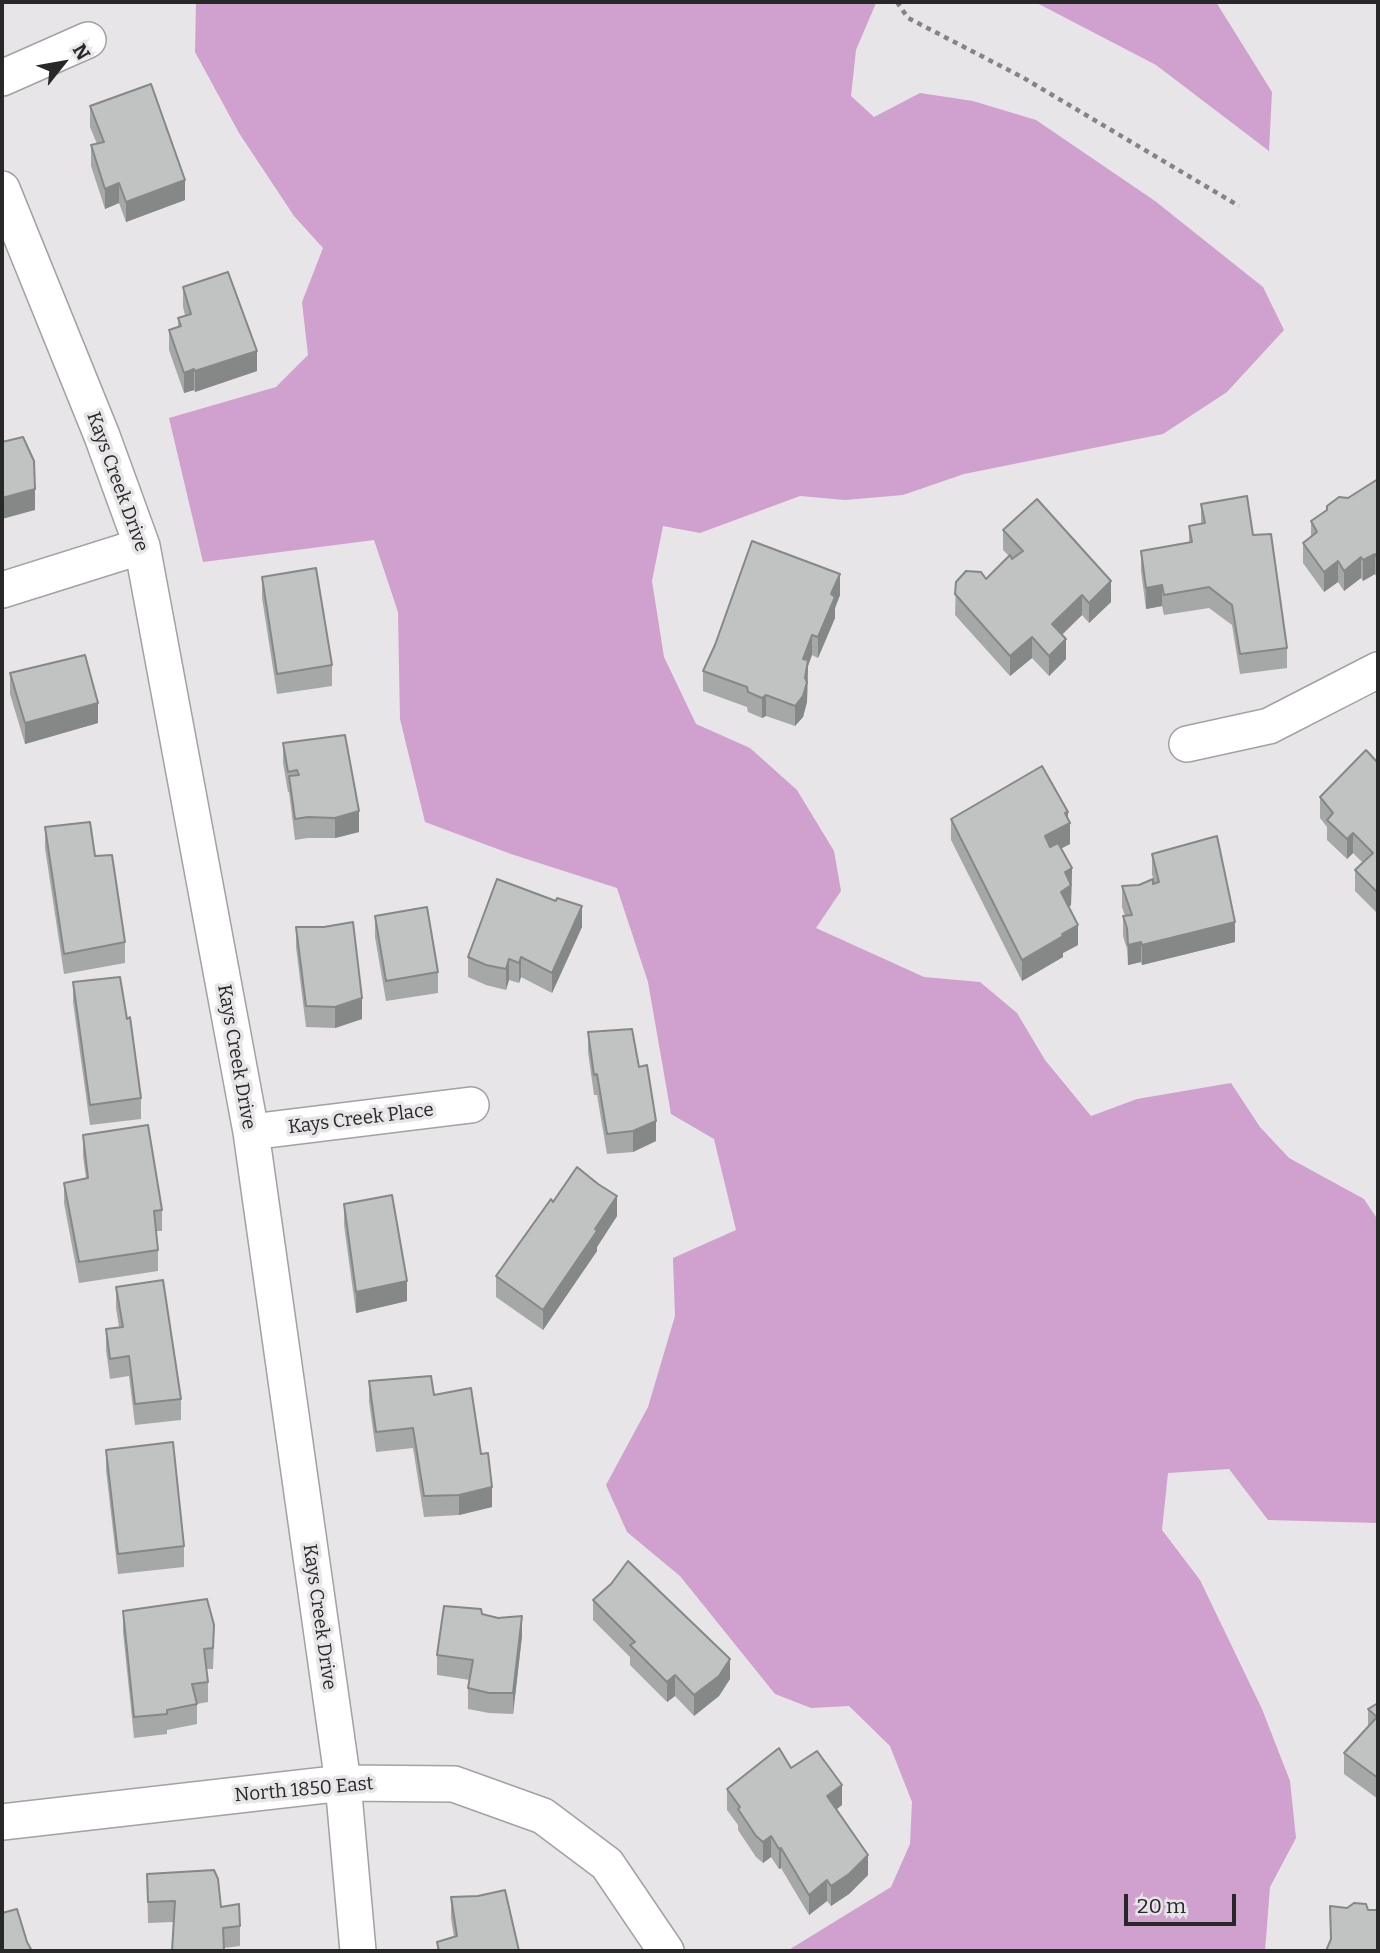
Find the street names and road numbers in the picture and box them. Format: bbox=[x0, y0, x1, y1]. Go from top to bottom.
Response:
street label: Kays Creek Drive bbox=[81, 409, 153, 555]
street label: Kays Creek Drive bbox=[212, 983, 260, 1131]
street label: Kays Creek Place bbox=[287, 1099, 435, 1139]
street label: Kays Creek Drive bbox=[297, 1543, 341, 1691]
street label: North 1850 East bbox=[234, 1773, 374, 1807]

